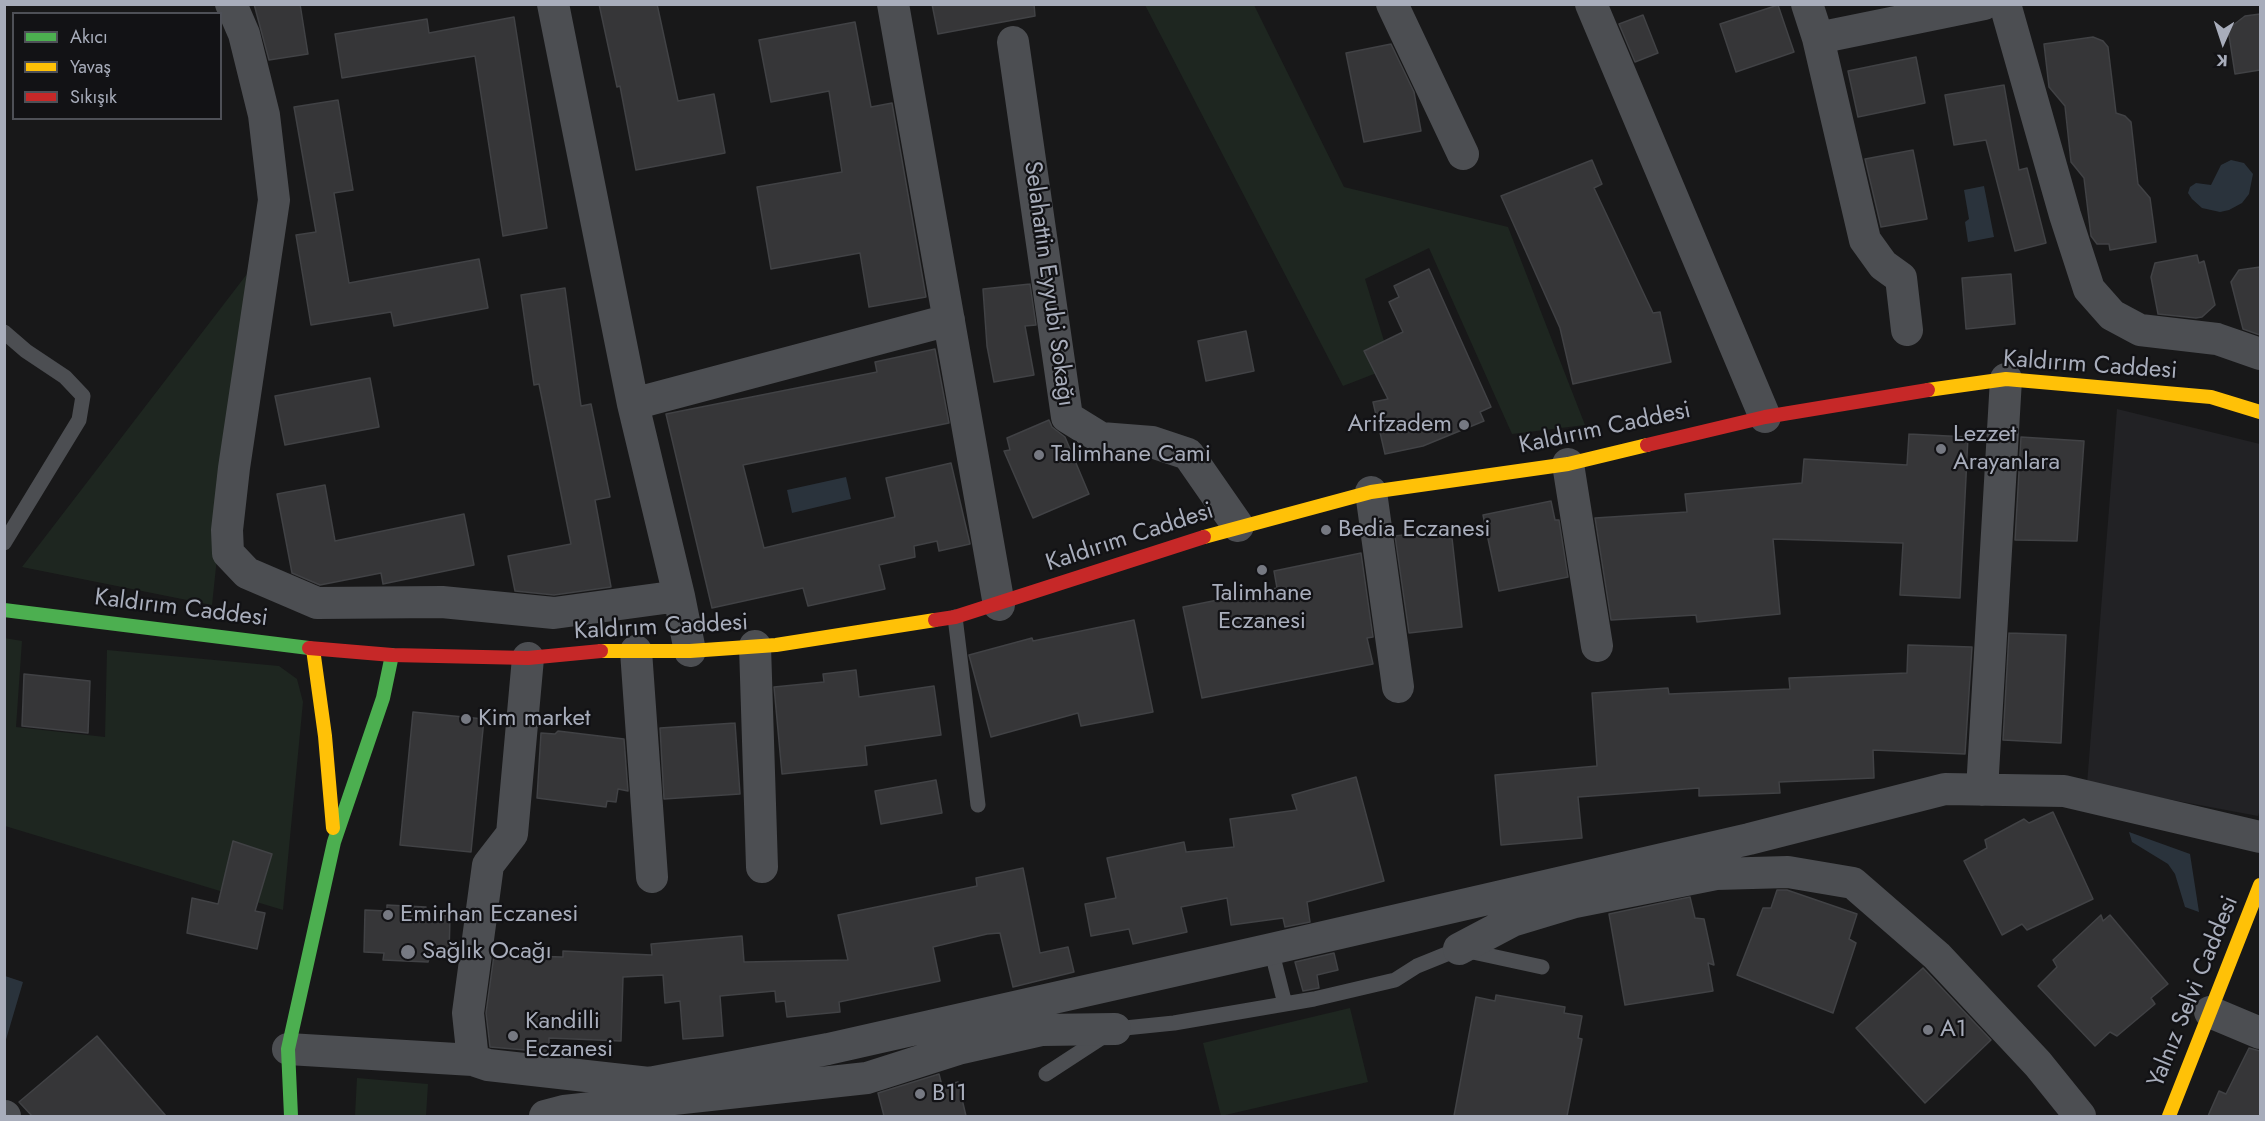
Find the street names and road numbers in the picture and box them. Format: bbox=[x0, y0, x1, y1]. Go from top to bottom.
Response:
street label: Selahattin Eyyubi Sokağı bbox=[1017, 160, 1079, 408]
street label: Kaldırım Caddesi bbox=[2002, 346, 2178, 386]
street label: Kaldırım Caddesi bbox=[1517, 397, 1693, 461]
street label: Kaldırım Caddesi bbox=[1043, 497, 1217, 579]
street label: Kaldırım Caddesi bbox=[93, 584, 269, 634]
street label: Kaldırım Caddesi bbox=[573, 609, 749, 647]
street label: Yalnız Selvi Caddesi bbox=[2142, 892, 2246, 1092]

